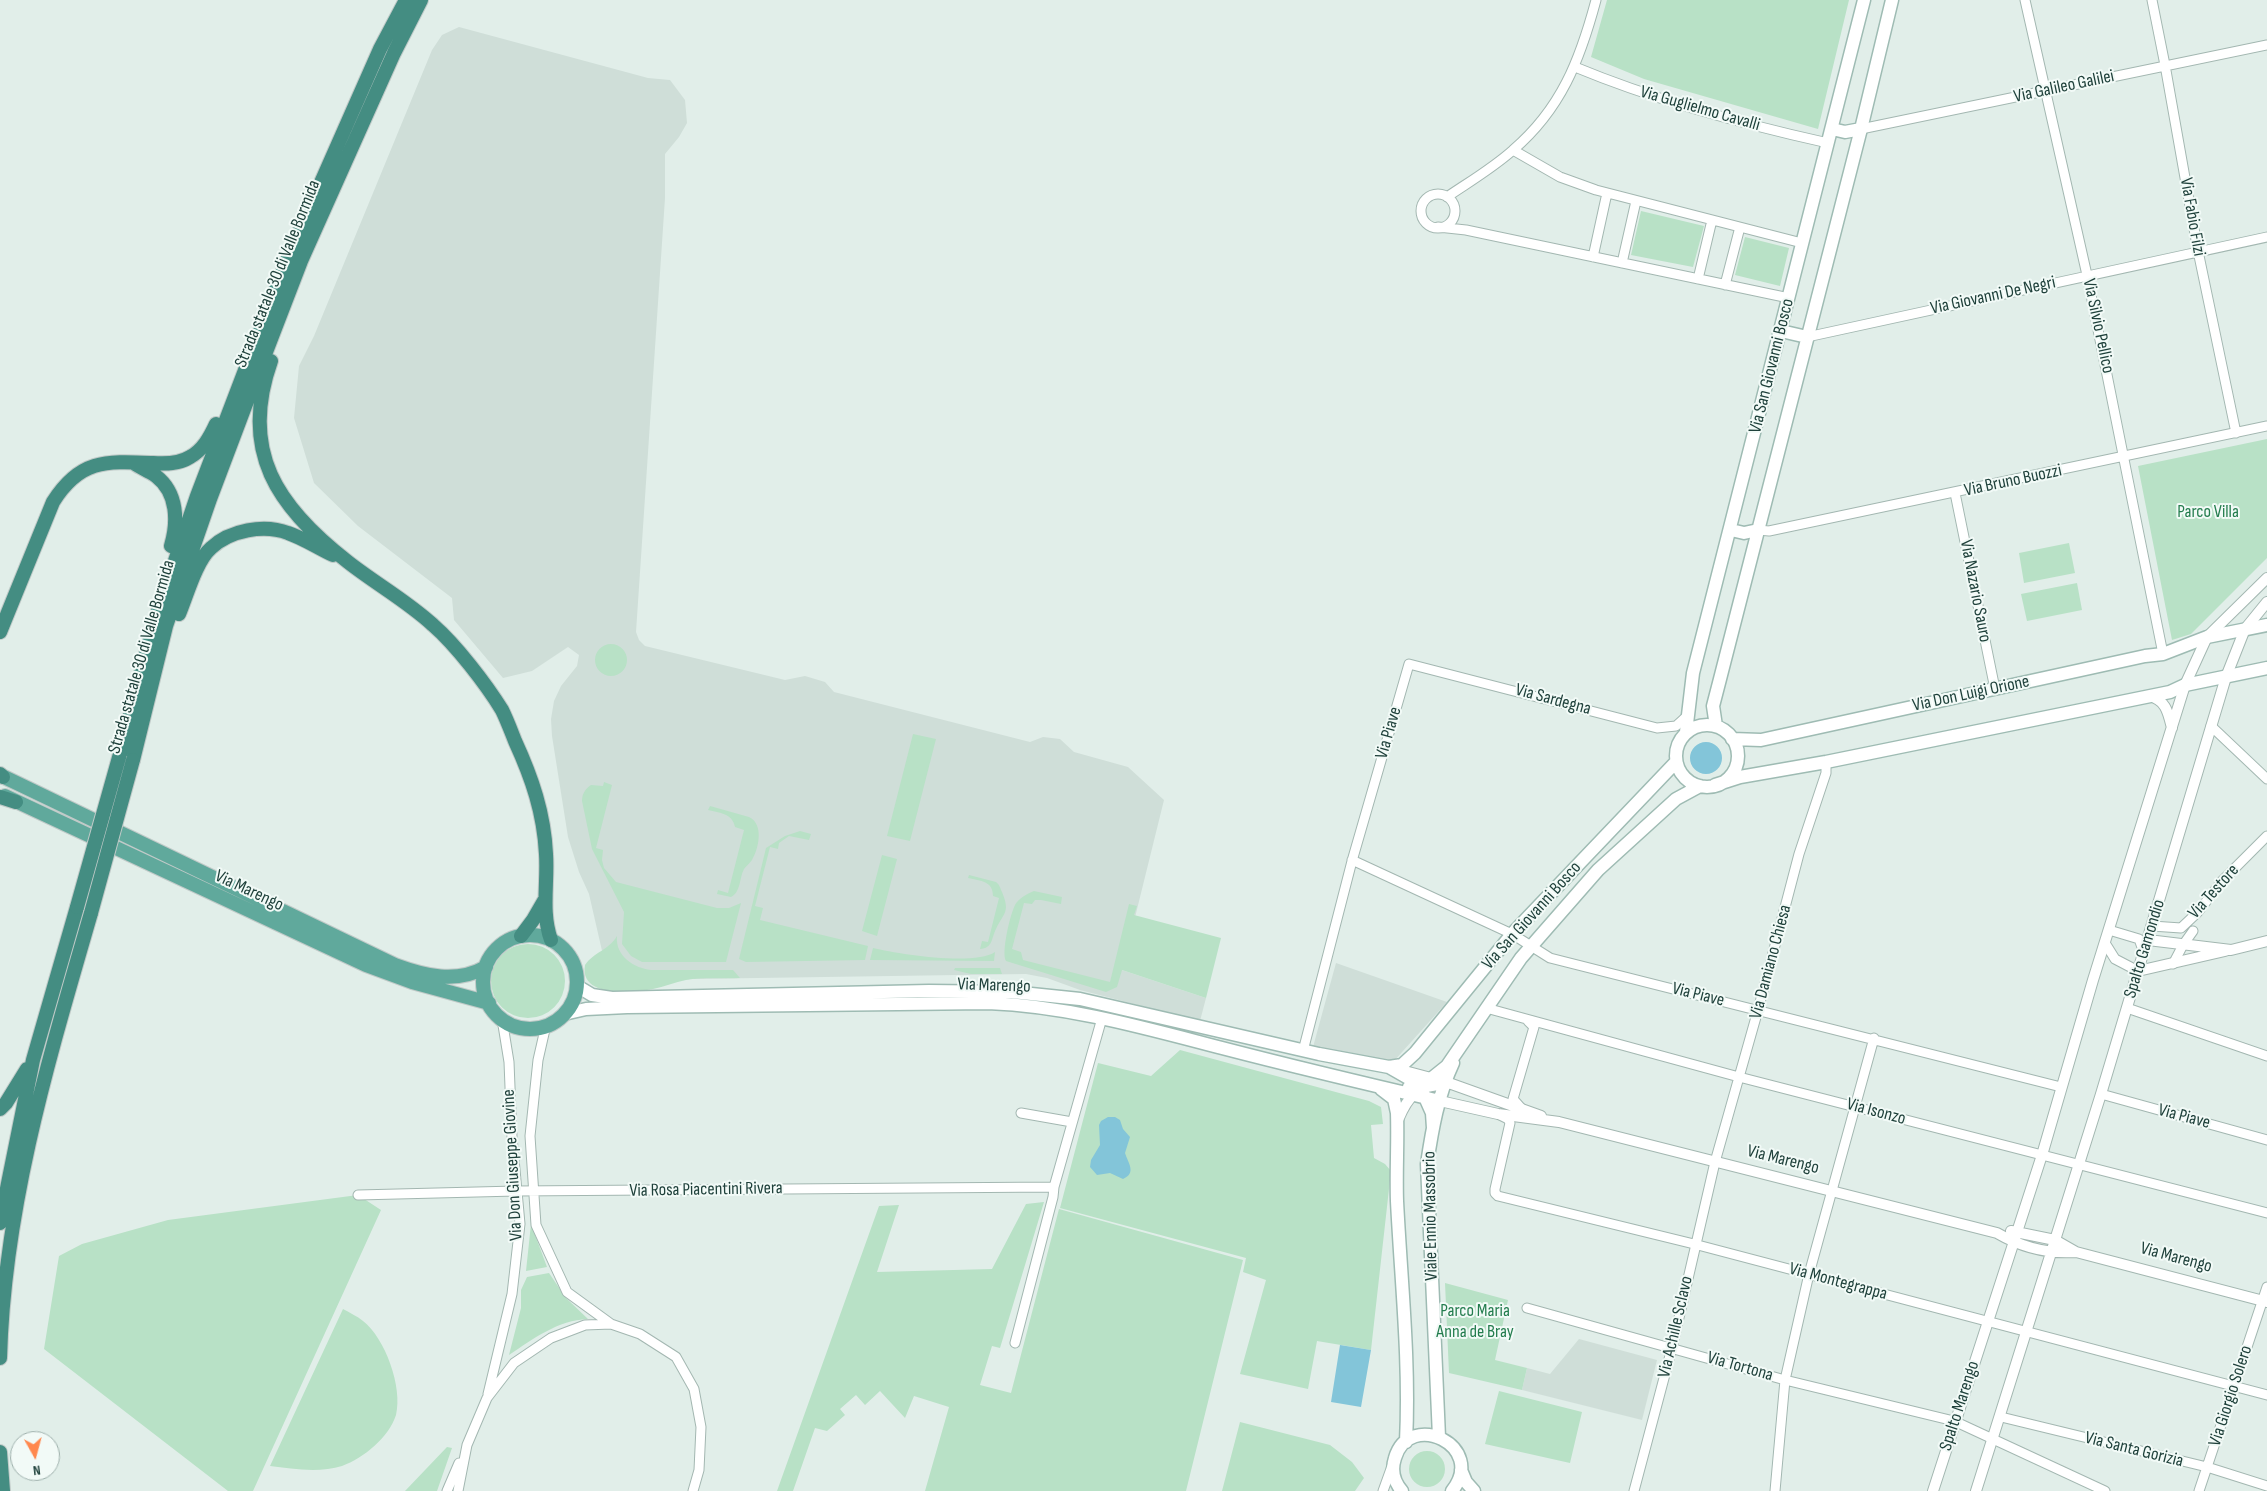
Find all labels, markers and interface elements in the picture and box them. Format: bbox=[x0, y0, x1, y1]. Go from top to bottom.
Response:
street label: Via Galileo Galilei bbox=[2012, 66, 2116, 108]
street label: Via Guglielmo Cavalli bbox=[1638, 82, 1762, 136]
street label: Via Fabio Filzi bbox=[2174, 176, 2210, 258]
street label: Strada statale 30 di Valle Bormida bbox=[230, 177, 326, 371]
street label: Via Giovanni De Negri bbox=[1929, 272, 2057, 320]
street label: Via Silvio Pellico bbox=[2077, 277, 2119, 375]
street label: Via San Giovanni Bosco bbox=[1745, 296, 1799, 436]
street label: Via Bruno Buozzi bbox=[1962, 460, 2064, 502]
park label: Parco Villa bbox=[2177, 501, 2239, 523]
street label: Via Nazario Sauro bbox=[1954, 538, 1996, 644]
street label: Strada statale 30 di Valle Bormida bbox=[104, 558, 180, 756]
street label: Via Don Luigi Orione bbox=[1911, 671, 2031, 717]
street label: Via Sardegna bbox=[1513, 680, 1593, 720]
street label: Via Piave bbox=[1371, 705, 1407, 761]
street label: Via San Giovanni Bosco bbox=[1478, 858, 1586, 974]
street label: Via Testore bbox=[2184, 860, 2244, 924]
street label: Via Marengo bbox=[211, 866, 287, 916]
street label: Spalto Gamondio bbox=[2120, 897, 2170, 1001]
street label: Via Damiano Chiesa bbox=[1745, 903, 1797, 1021]
street label: Via Marengo bbox=[957, 974, 1031, 998]
street label: Via Piave bbox=[1670, 978, 1726, 1012]
street label: Via Don Giuseppe Giovine bbox=[498, 1089, 528, 1241]
street label: Via Isonzo bbox=[1844, 1094, 1908, 1130]
street label: Via Piave bbox=[2156, 1100, 2212, 1134]
street label: Via Marengo bbox=[1745, 1141, 1821, 1179]
street label: Viale Ennio Massobrio bbox=[1419, 1151, 1443, 1281]
street label: Via Rosa Piacentini Rivera bbox=[629, 1178, 783, 1202]
street label: Via Marengo bbox=[2138, 1238, 2214, 1278]
street label: Via Montegrappa bbox=[1787, 1259, 1889, 1305]
street label: Via Achille Sclavo bbox=[1654, 1274, 1698, 1380]
park label: Parco Maria Anna de Bray bbox=[1436, 1300, 1514, 1342]
street label: Via Giorgio Solero bbox=[2205, 1343, 2257, 1449]
street label: Via Tortona bbox=[1705, 1347, 1775, 1387]
street label: Spalto Marengo bbox=[1935, 1358, 1985, 1454]
street label: Via Santa Gorizia bbox=[2083, 1427, 2185, 1473]
north arrow bbox=[10, 1431, 60, 1481]
text: N bbox=[32, 1461, 42, 1479]

